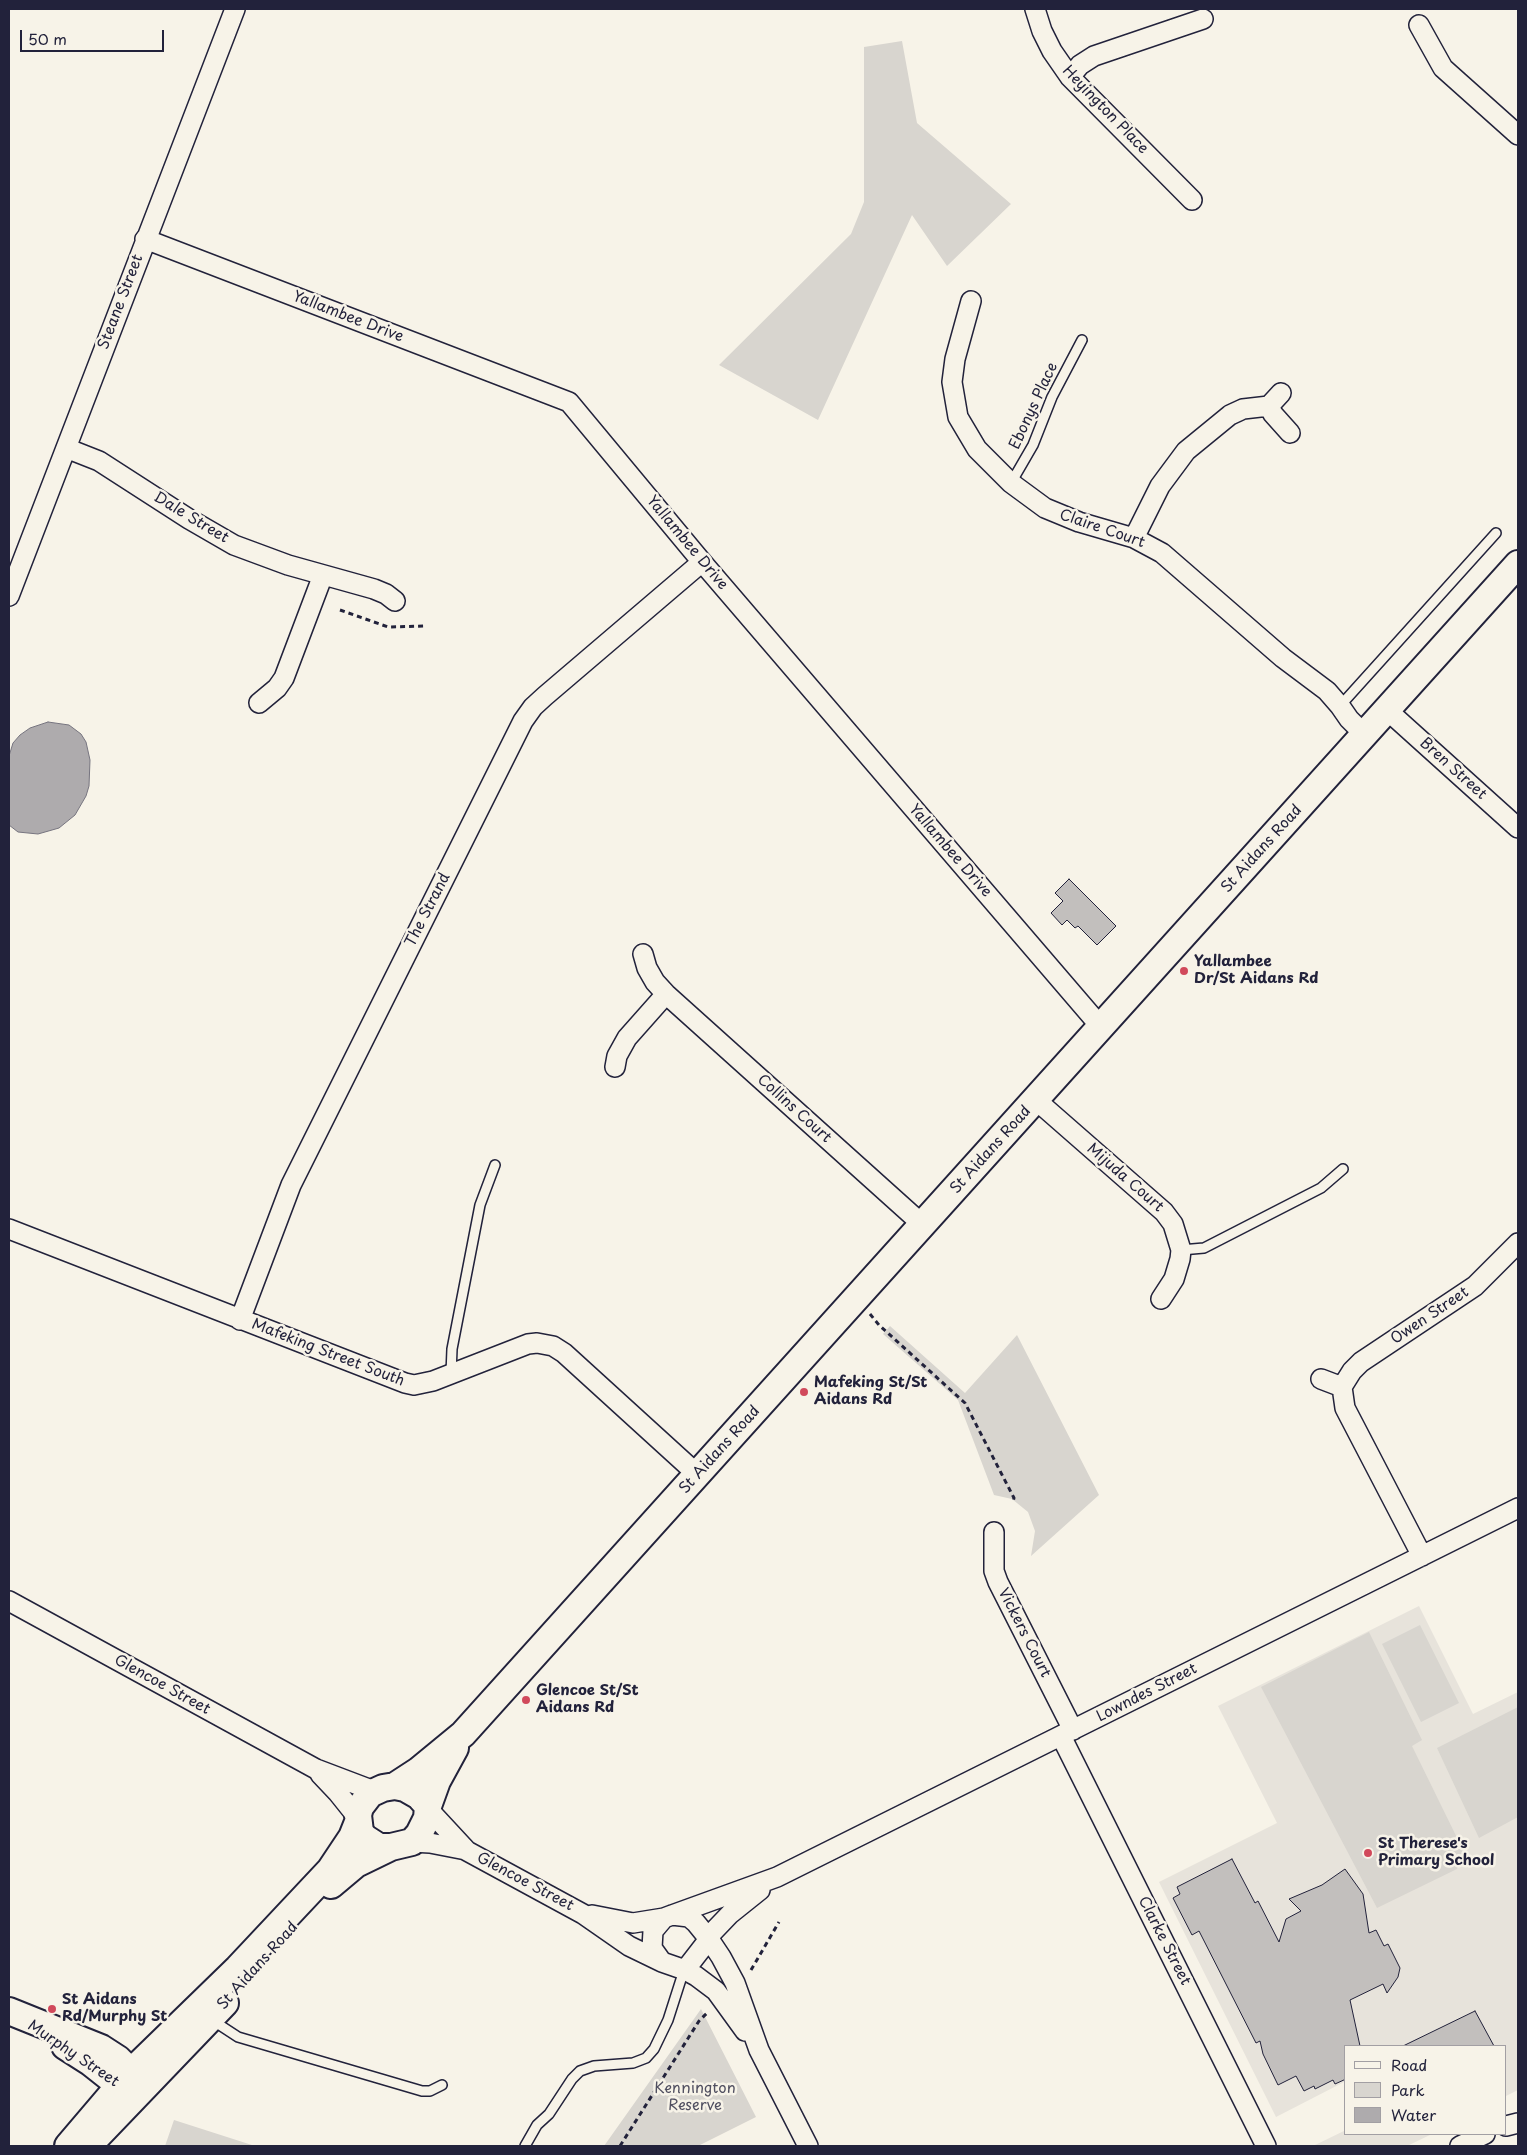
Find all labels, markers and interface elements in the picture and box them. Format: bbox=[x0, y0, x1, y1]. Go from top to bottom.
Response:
scale bar bbox=[22, 20, 166, 52]
text: 50 m bbox=[28, 27, 67, 50]
street label: Heyington Place bbox=[1058, 62, 1152, 158]
street label: Steane Street bbox=[95, 252, 147, 352]
street label: Yallambee Drive bbox=[290, 288, 406, 346]
street label: Ebonys Place bbox=[1006, 360, 1062, 452]
street label: Dale Street bbox=[150, 489, 232, 547]
street label: Yallambee Drive bbox=[642, 492, 732, 594]
street label: Claire Court bbox=[1057, 506, 1147, 552]
street label: Bren Street bbox=[1416, 734, 1490, 804]
street label: Yallambee Drive bbox=[905, 801, 995, 901]
street label: St Aidans Road bbox=[1218, 801, 1306, 897]
street label: The Strand bbox=[402, 870, 454, 950]
place label: Yallambee Dr/St Aidans Rd bbox=[1194, 953, 1319, 988]
marker: Yallambee Dr/St Aidans Rd bbox=[1178, 965, 1190, 977]
street label: Collins Court bbox=[753, 1071, 835, 1147]
street label: St Aidans Road bbox=[947, 1102, 1035, 1198]
street label: Mijuda Court bbox=[1083, 1140, 1167, 1216]
street label: Owen Street bbox=[1388, 1283, 1472, 1349]
street label: Mafeking Street South bbox=[249, 1316, 407, 1390]
place label: Mafeking St/St Aidans Rd bbox=[814, 1374, 927, 1409]
marker: Mafeking St/St Aidans Rd bbox=[798, 1386, 810, 1398]
street label: St Aidans Road bbox=[676, 1402, 764, 1498]
street label: Vickers Court bbox=[994, 1585, 1054, 1681]
street label: Glencoe Street bbox=[111, 1651, 213, 1719]
street label: Lowndes Street bbox=[1094, 1660, 1200, 1726]
place label: Glencoe St/St Aidans Rd bbox=[536, 1682, 639, 1717]
marker: Glencoe St/St Aidans Rd bbox=[520, 1694, 532, 1706]
place label: St Therese's Primary School bbox=[1378, 1835, 1494, 1870]
marker: St Therese's Primary School bbox=[1362, 1847, 1374, 1859]
street label: Glencoe Street bbox=[474, 1849, 576, 1915]
street label: Clarke Street bbox=[1134, 1893, 1194, 1989]
street label: St Aidans Road bbox=[214, 1918, 302, 2014]
place label: St Aidans Rd/Murphy St bbox=[62, 1991, 167, 2026]
marker: St Aidans Rd/Murphy St bbox=[46, 2003, 58, 2015]
street label: Murphy Street bbox=[24, 2017, 122, 2091]
legend bbox=[1344, 2045, 1507, 2135]
text: Road bbox=[1391, 2053, 1427, 2076]
text: Park bbox=[1391, 2078, 1425, 2101]
park label: Kennington Reserve bbox=[654, 2080, 736, 2115]
text: Water bbox=[1391, 2103, 1436, 2126]

